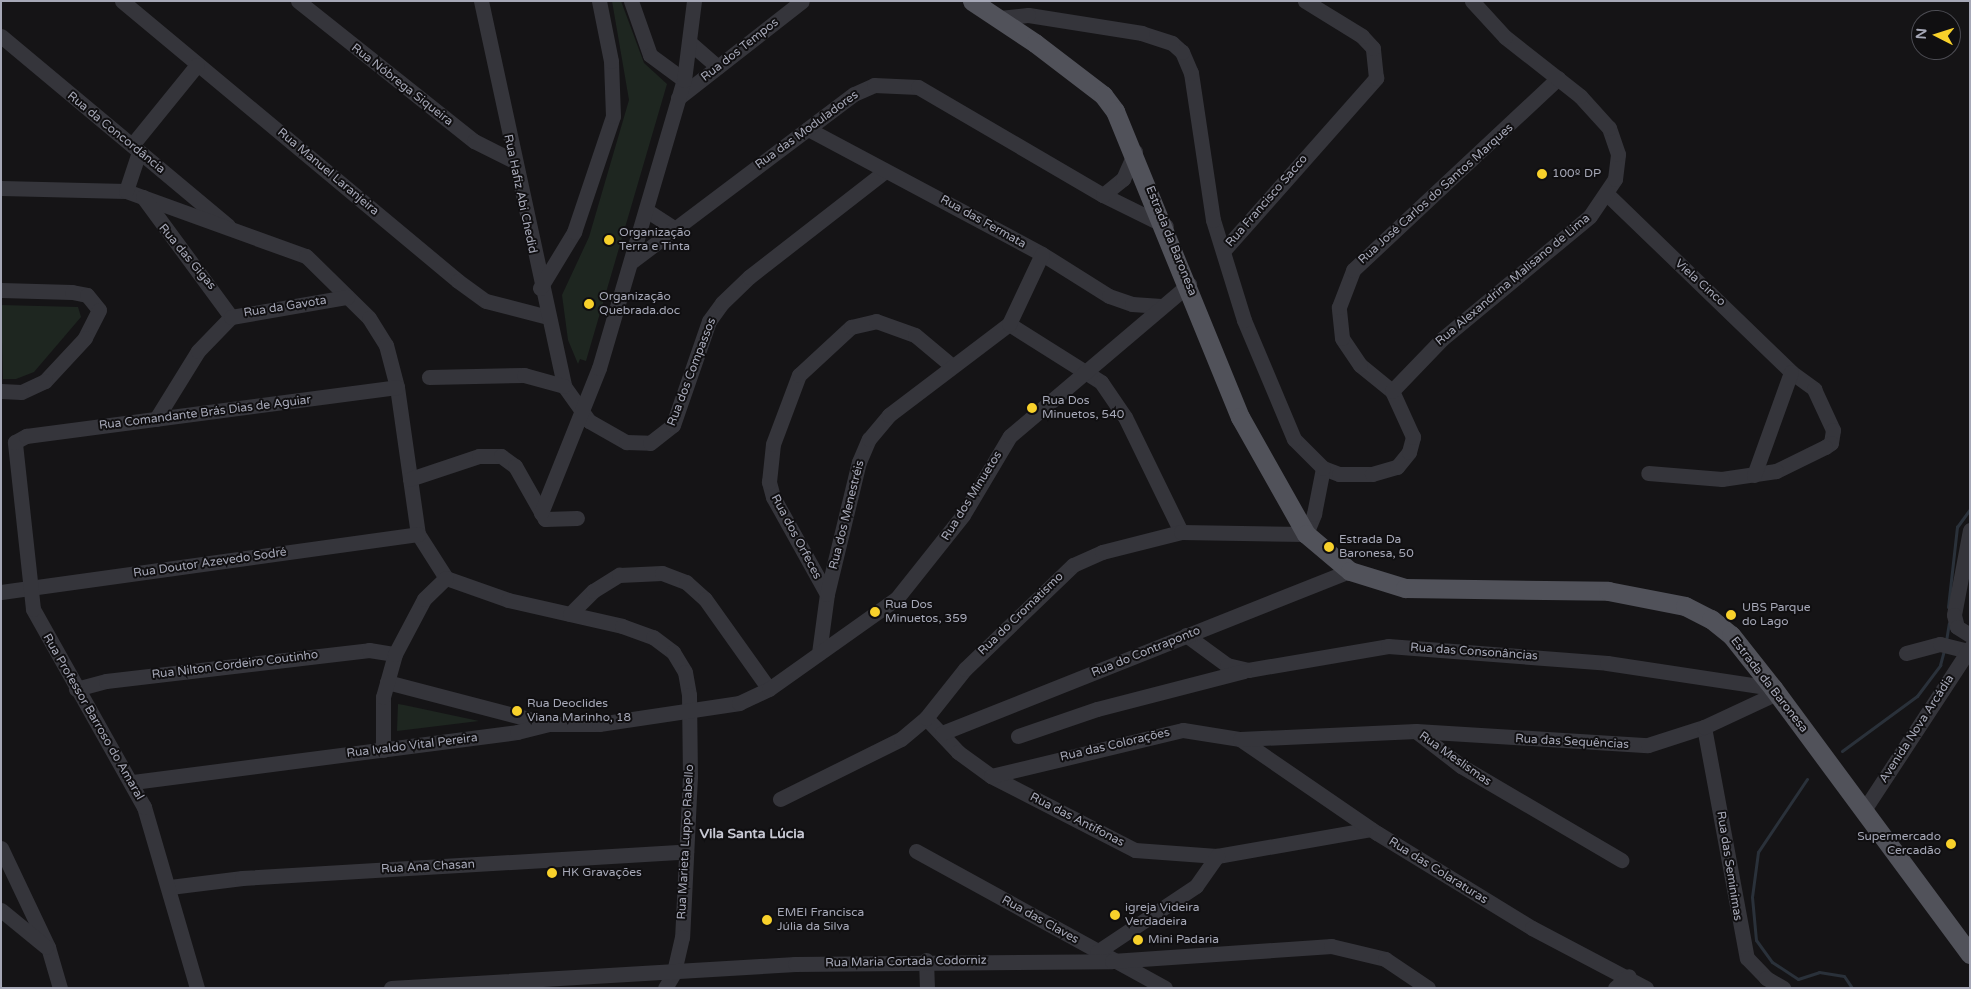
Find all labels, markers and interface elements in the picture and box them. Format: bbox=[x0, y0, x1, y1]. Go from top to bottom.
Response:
north arrow bbox=[1911, 10, 1961, 60]
street label: Rua dos Tempos bbox=[698, 15, 782, 85]
text: N bbox=[1913, 27, 1931, 40]
street label: Rua Nóbrega Siqueira bbox=[348, 41, 456, 129]
street label: Rua das Moduladores bbox=[753, 88, 861, 172]
street label: Rua da Concordância bbox=[64, 89, 168, 177]
street label: Rua José Carlos do Santos Marques bbox=[1356, 121, 1516, 267]
street label: Rua Manuel Laranjeira bbox=[274, 125, 382, 219]
street label: Rua Hafiz Abi Chedid bbox=[500, 133, 540, 255]
street label: Rua Francisco Sacco bbox=[1223, 152, 1311, 250]
place label: 100º DP bbox=[1552, 167, 1601, 181]
marker: 100º DP bbox=[1536, 168, 1548, 180]
street label: Estrada da Baronesa bbox=[1142, 184, 1200, 298]
street label: Rua das Fermata bbox=[938, 192, 1028, 252]
street label: Rua Alexandrina Malisano de Lima bbox=[1433, 211, 1593, 349]
street label: Rua das Gigas bbox=[155, 221, 219, 293]
place label: Organização Terra e Tinta bbox=[619, 226, 691, 254]
marker: Organização Terra e Tinta bbox=[603, 234, 615, 246]
street label: Viela Cinco bbox=[1672, 257, 1728, 309]
place label: Organização Quebrada.doc bbox=[599, 290, 680, 318]
street label: Rua da Gavota bbox=[243, 293, 327, 321]
marker: Organização Quebrada.doc bbox=[583, 298, 595, 310]
street label: Rua dos Compassos bbox=[665, 316, 719, 428]
street label: Rua Comandante Brás Dias de Aguiar bbox=[98, 393, 312, 433]
place label: Rua Dos Minuetos, 540 bbox=[1042, 394, 1124, 422]
marker: Rua Dos Minuetos, 540 bbox=[1026, 402, 1038, 414]
street label: Rua dos Minuetos bbox=[939, 449, 1005, 543]
street label: Rua dos Menestréis bbox=[826, 459, 868, 571]
street label: Rua dos Orfeces bbox=[768, 492, 824, 582]
place label: Estrada Da Baronesa, 50 bbox=[1339, 533, 1414, 561]
marker: Estrada Da Baronesa, 50 bbox=[1323, 541, 1335, 553]
street label: Rua Doutor Azevedo Sodré bbox=[132, 545, 288, 581]
street label: Rua do Cromatismo bbox=[975, 570, 1067, 658]
place label: Rua Dos Minuetos, 359 bbox=[885, 598, 967, 626]
place label: UBS Parque do Lago bbox=[1742, 601, 1811, 629]
marker: Rua Dos Minuetos, 359 bbox=[869, 606, 881, 618]
marker: UBS Parque do Lago bbox=[1724, 608, 1738, 622]
street label: Rua do Contraponto bbox=[1089, 624, 1203, 680]
street label: Rua Professor Barroso do Amaral bbox=[39, 631, 147, 803]
street label: Estrada da Baronesa bbox=[1727, 634, 1811, 736]
street label: Rua das Consonâncias bbox=[1410, 640, 1538, 664]
street label: Rua Nilton Cordeiro Coutinho bbox=[151, 648, 319, 682]
street label: Avenida Nova Arcádia bbox=[1877, 672, 1957, 786]
place label: Rua Deoclides Viana Marinho, 18 bbox=[527, 697, 631, 725]
marker: Rua Deoclides Viana Marinho, 18 bbox=[511, 705, 523, 717]
street label: Rua das Colorações bbox=[1059, 725, 1171, 765]
street label: Rua Meslismas bbox=[1416, 729, 1494, 789]
street label: Rua Ivaldo Vital Pereira bbox=[346, 731, 478, 761]
street label: Rua das Sequências bbox=[1515, 732, 1629, 752]
street label: Rua Marieta Luppo Rabello bbox=[675, 764, 697, 920]
street label: Rua das Antífonas bbox=[1027, 790, 1127, 850]
street label: Rua das Seminimas bbox=[1713, 810, 1745, 922]
district label: Vila Santa Lúcia bbox=[699, 826, 805, 842]
place label: Supermercado Cercadão bbox=[1857, 830, 1941, 858]
street label: Rua das Colaraturas bbox=[1386, 835, 1490, 907]
marker: Supermercado Cercadão bbox=[1945, 838, 1957, 850]
street label: Rua Ana Chasan bbox=[381, 857, 475, 877]
place label: HK Gravações bbox=[562, 866, 642, 880]
marker: HK Gravações bbox=[546, 867, 558, 879]
street label: Rua das Claves bbox=[999, 893, 1081, 947]
place label: igreja Videira Verdadeira bbox=[1125, 901, 1200, 929]
place label: EMEI Francisca Júlia da Silva bbox=[777, 906, 864, 934]
marker: igreja Videira Verdadeira bbox=[1109, 909, 1121, 921]
marker: EMEI Francisca Júlia da Silva bbox=[761, 914, 773, 926]
place label: Mini Padaria bbox=[1148, 933, 1219, 947]
marker: Mini Padaria bbox=[1132, 934, 1144, 946]
street label: Rua Maria Cortada Codorniz bbox=[825, 953, 987, 971]

